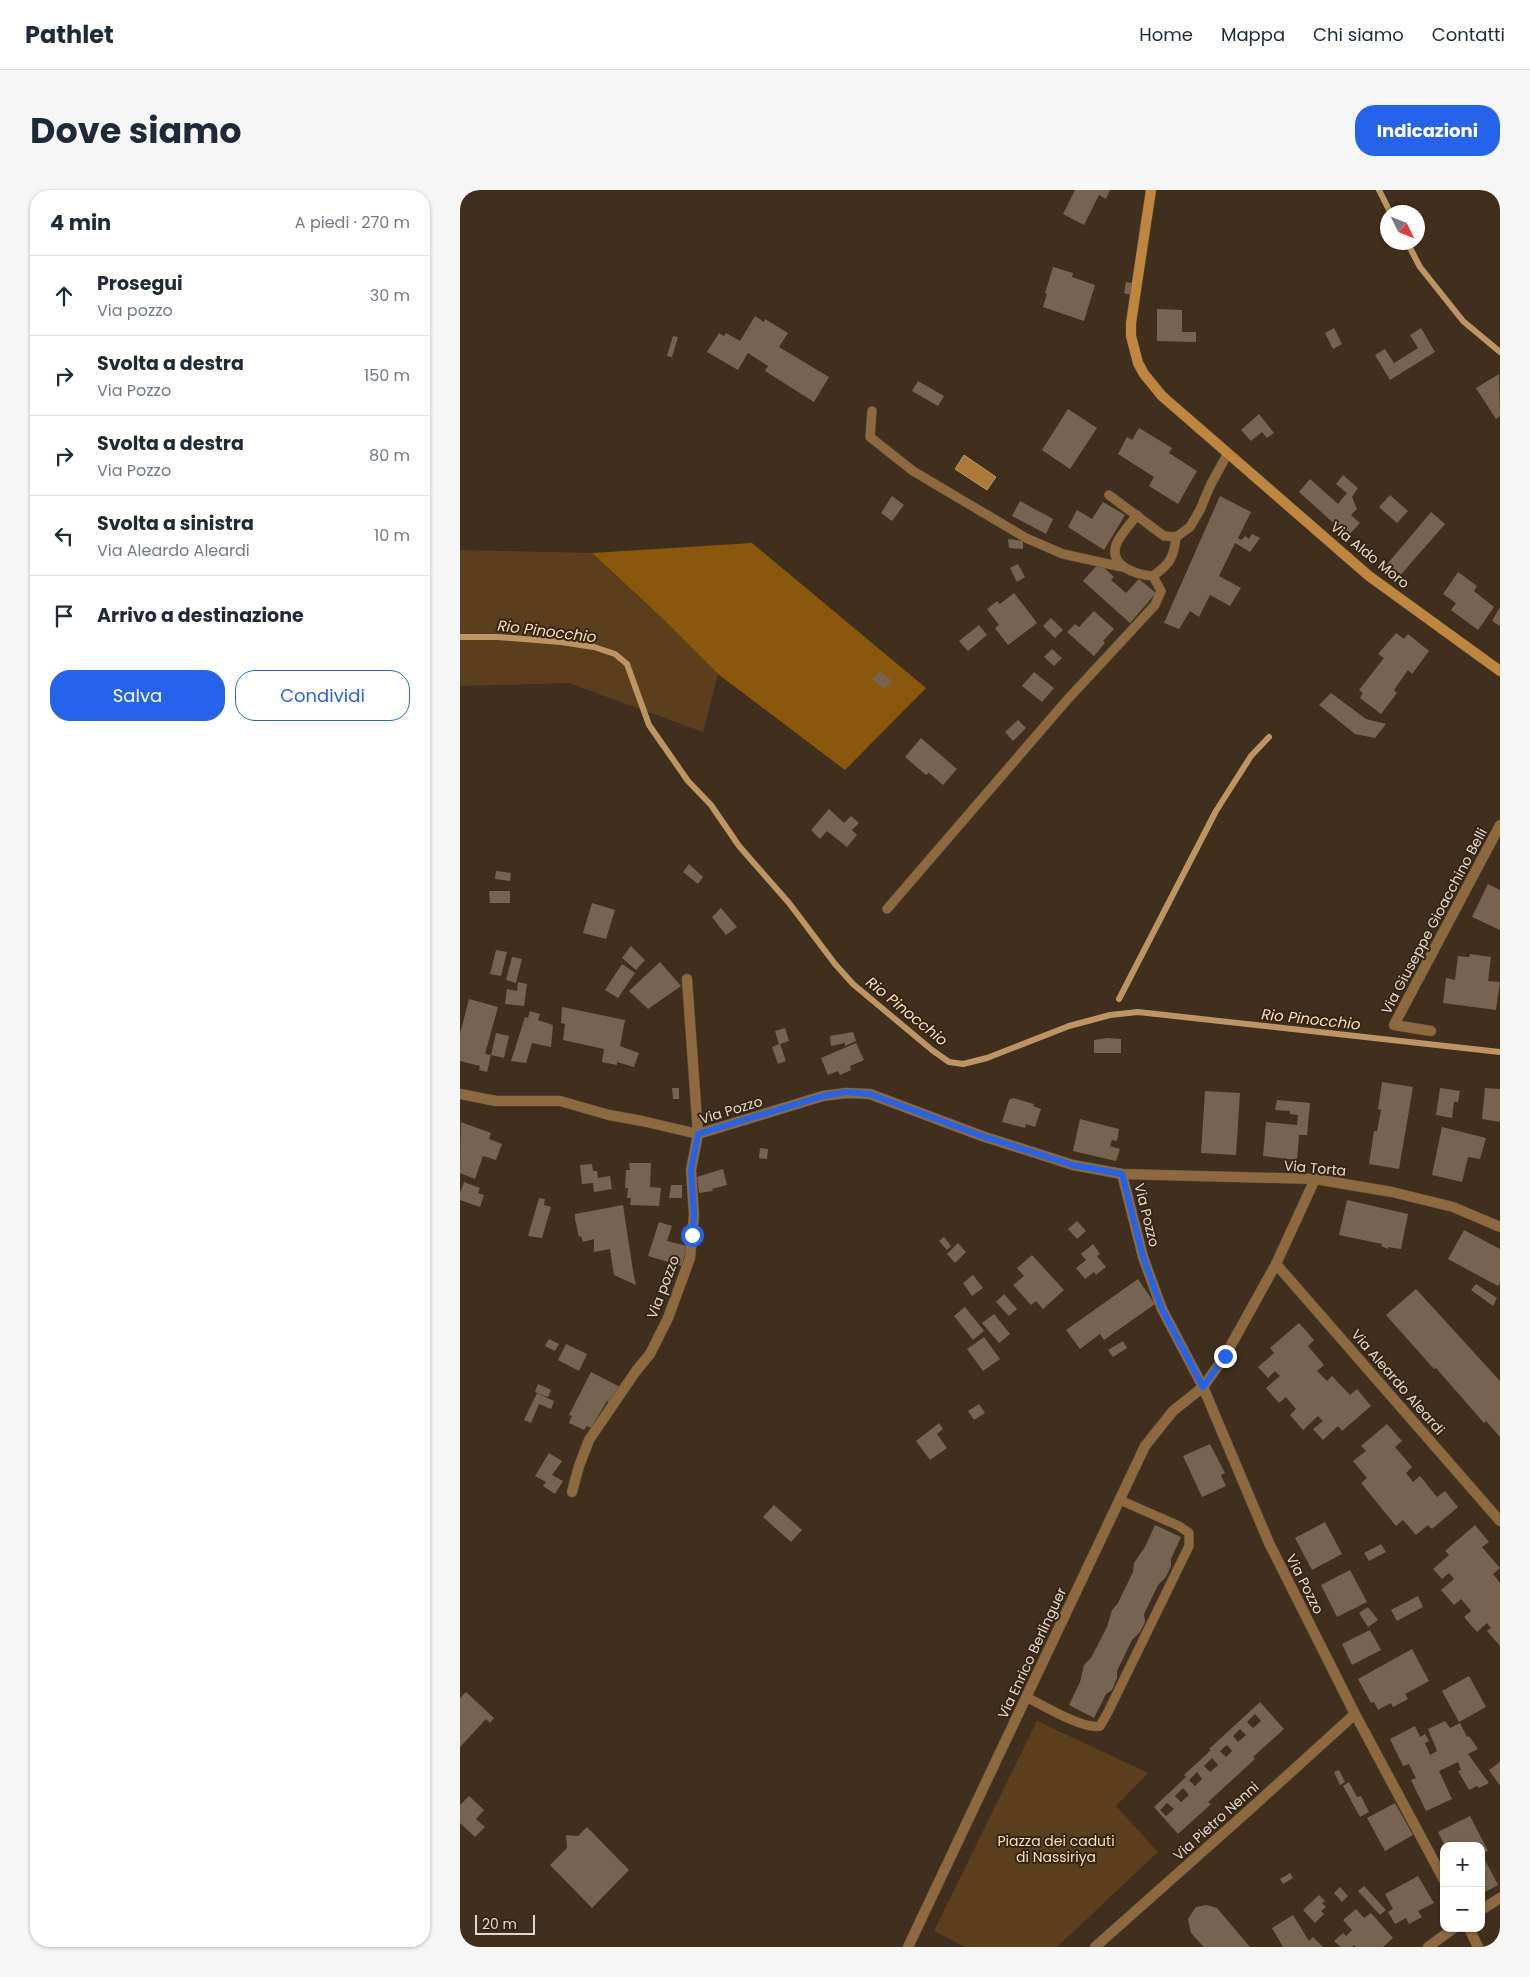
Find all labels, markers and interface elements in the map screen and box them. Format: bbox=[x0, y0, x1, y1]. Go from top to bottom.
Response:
text: Pathlet bbox=[25, 18, 114, 51]
text: Home bbox=[1139, 22, 1193, 47]
text: Mappa bbox=[1221, 22, 1285, 47]
text: Chi siamo bbox=[1313, 22, 1404, 47]
text: Contatti bbox=[1432, 22, 1505, 47]
button: Indicazioni bbox=[1355, 105, 1500, 156]
text: Dove siamo bbox=[30, 106, 242, 155]
north arrow bbox=[1380, 205, 1425, 250]
text: 4 min bbox=[50, 208, 111, 237]
text: A piedi · 270 m bbox=[295, 211, 410, 234]
text: Prosegui bbox=[97, 270, 183, 297]
icon: ahead bbox=[50, 282, 78, 310]
text: 30 m bbox=[370, 284, 410, 307]
text: Via pozzo bbox=[97, 299, 173, 322]
text: Svolta a destra bbox=[97, 350, 244, 377]
icon: right bbox=[50, 362, 78, 390]
text: 150 m bbox=[364, 364, 410, 387]
text: Via Pozzo bbox=[97, 379, 171, 402]
text: Svolta a destra bbox=[97, 430, 244, 457]
icon: right bbox=[50, 442, 78, 470]
text: 80 m bbox=[369, 444, 410, 467]
text: Via Pozzo bbox=[97, 459, 171, 482]
text: Svolta a sinistra bbox=[97, 510, 254, 537]
street label: Via Aldo Moro bbox=[1326, 517, 1414, 593]
icon: left bbox=[50, 522, 78, 550]
text: 10 m bbox=[374, 524, 410, 547]
text: Via Aleardo Aleardi bbox=[97, 539, 250, 562]
icon: arrive bbox=[50, 602, 78, 630]
text: Arrivo a destinazione bbox=[97, 602, 304, 629]
water label: Rio Pinocchio bbox=[496, 615, 598, 647]
button: Salva bbox=[50, 670, 225, 721]
button: Condividi bbox=[235, 670, 410, 721]
street label: Via Giuseppe Gioacchino Belli bbox=[1376, 824, 1492, 1018]
water label: Rio Pinocchio bbox=[862, 972, 952, 1050]
water label: Rio Pinocchio bbox=[1260, 1003, 1362, 1035]
street label: Via Pozzo bbox=[697, 1091, 765, 1129]
street label: Via Torta bbox=[1283, 1155, 1347, 1181]
street label: Via Pozzo bbox=[1129, 1181, 1165, 1249]
route start bbox=[681, 1224, 704, 1247]
street label: Via pozzo bbox=[642, 1252, 684, 1322]
street label: Via Aleardo Aleardi bbox=[1347, 1325, 1449, 1439]
route end bbox=[1214, 1345, 1237, 1368]
street label: Via Pozzo bbox=[1281, 1551, 1329, 1617]
street label: Via Enrico Berlinguer bbox=[993, 1584, 1071, 1722]
street label: Via Pietro Nenni bbox=[1169, 1777, 1263, 1865]
park label: Piazza dei caduti di Nassiriya bbox=[997, 1831, 1115, 1867]
map controls bbox=[1440, 1842, 1485, 1932]
button: + bbox=[1440, 1842, 1485, 1887]
button: − bbox=[1440, 1887, 1485, 1932]
scale bar bbox=[475, 1912, 535, 1935]
text: 20 m bbox=[482, 1914, 517, 1934]

